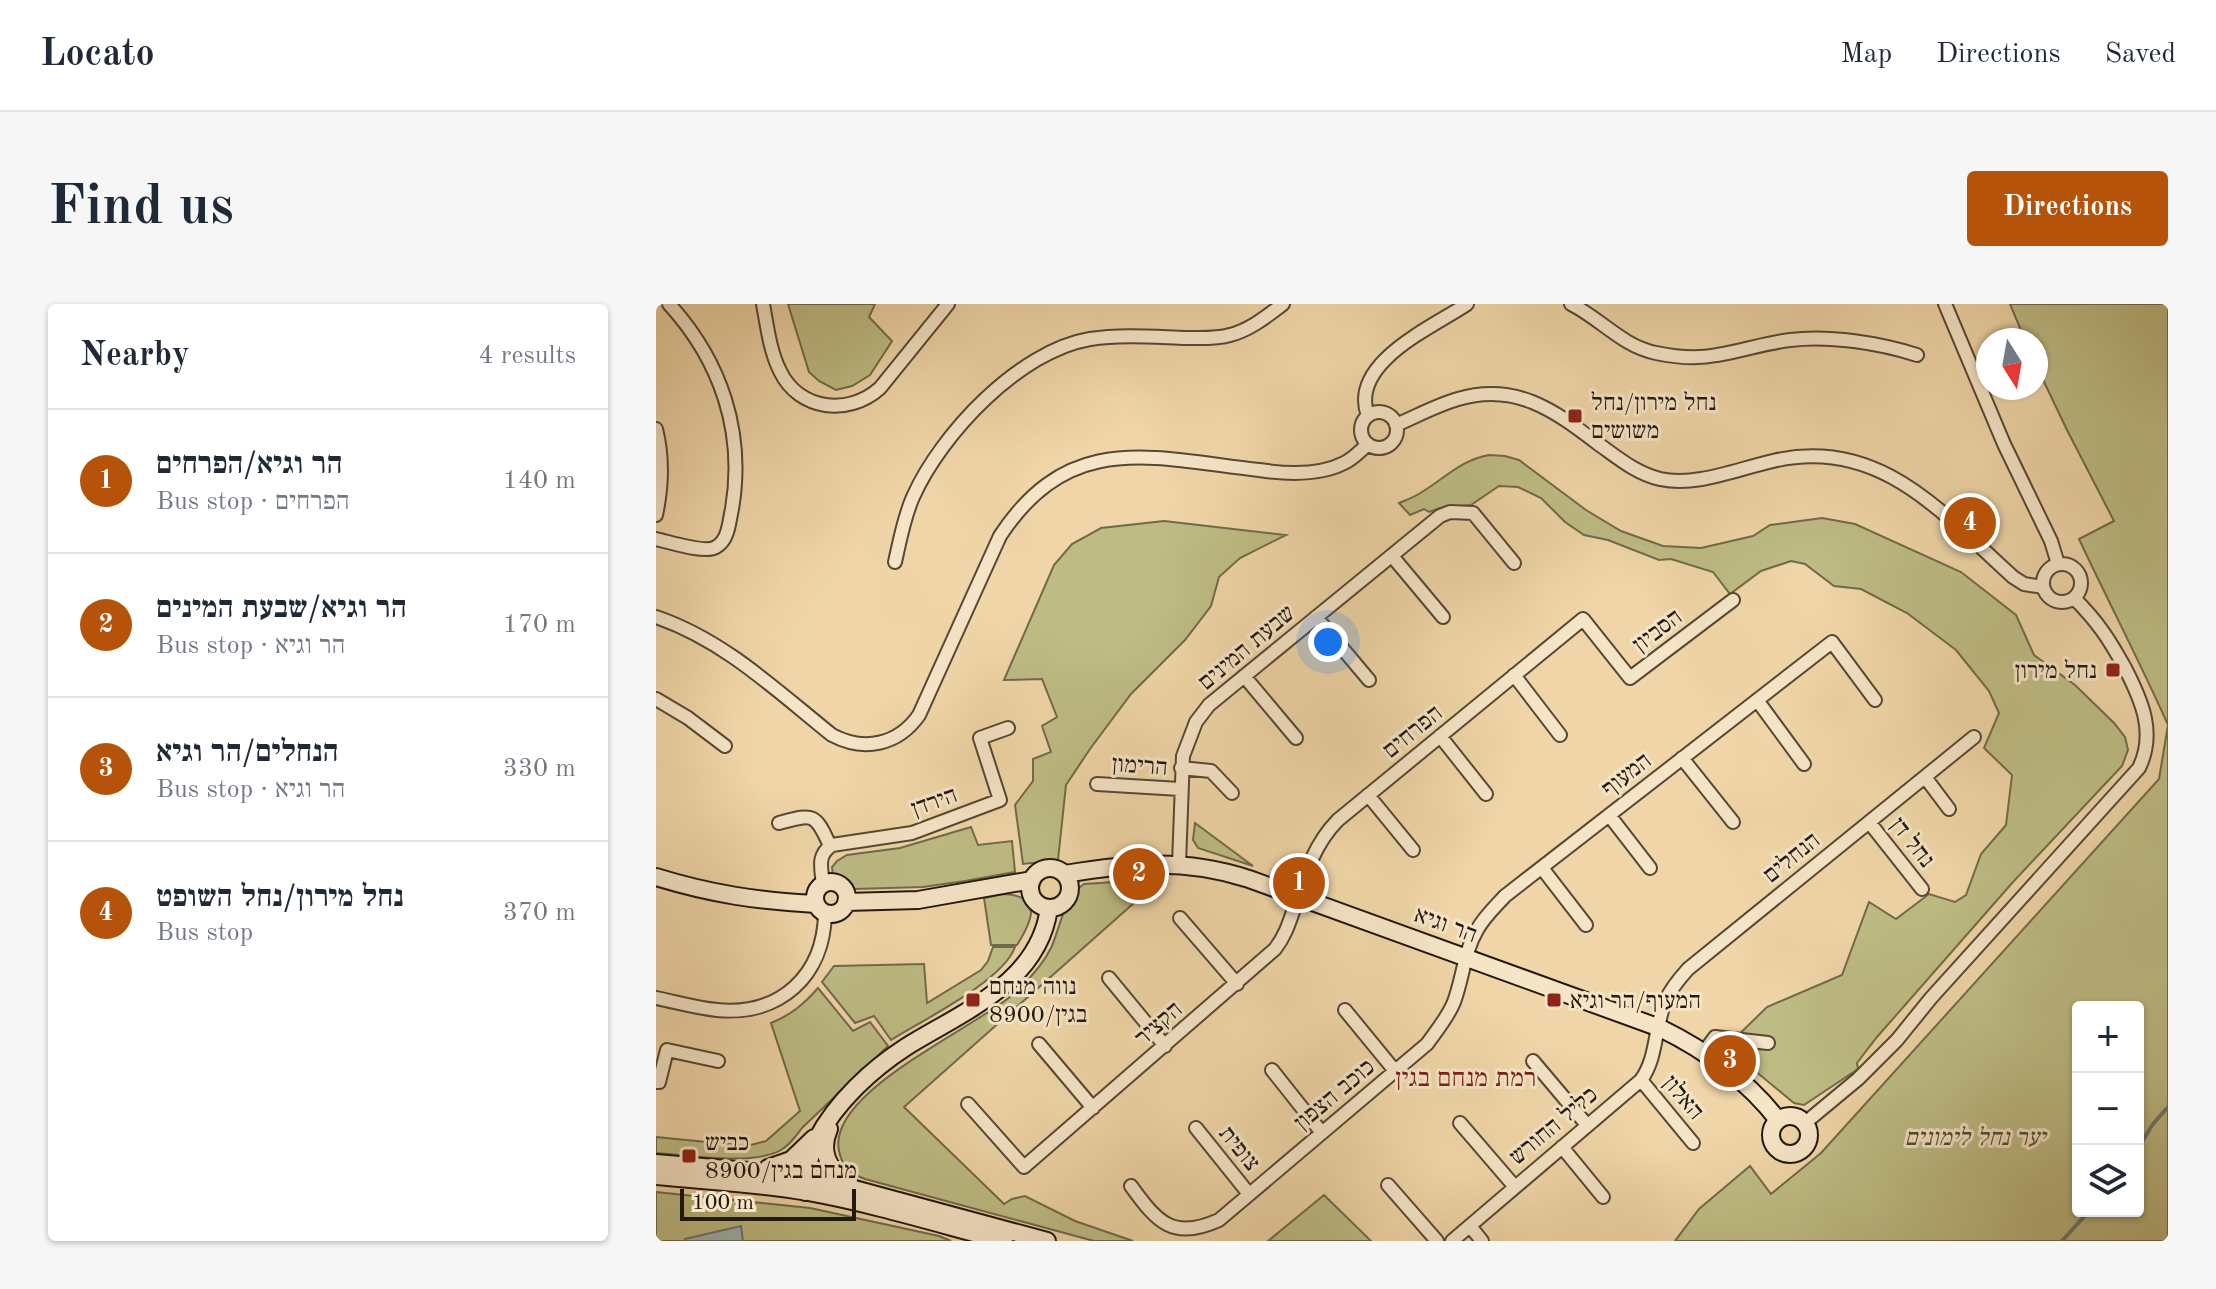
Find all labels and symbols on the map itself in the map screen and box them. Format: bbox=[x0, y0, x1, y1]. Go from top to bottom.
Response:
north arrow bbox=[1976, 328, 2048, 400]
place label: נחל מירון/נחל משושים bbox=[1591, 390, 1717, 444]
marker: נחל מירון/נחל משושים bbox=[1566, 407, 1584, 425]
pin: 4 bbox=[1944, 493, 1996, 553]
street label: שבעת המינים bbox=[1195, 602, 1300, 696]
street label: הסביון bbox=[1629, 605, 1687, 658]
your location bbox=[1308, 622, 1348, 662]
place label: נחל מירון bbox=[2015, 658, 2097, 684]
marker: נחל מירון bbox=[2104, 661, 2122, 679]
street label: הפרחים bbox=[1379, 702, 1448, 764]
street label: המעוף bbox=[1598, 749, 1656, 802]
street label: הרימון bbox=[1111, 753, 1169, 781]
street label: הירדן bbox=[909, 784, 961, 822]
street label: נחל דן bbox=[1885, 813, 1940, 873]
street label: הנחלים bbox=[1758, 827, 1825, 888]
pin: 2 bbox=[1113, 844, 1165, 904]
pin: 1 bbox=[1273, 853, 1325, 913]
street label: הר וגיא bbox=[1411, 904, 1480, 948]
place label: נווה מנחם בגין/8900 bbox=[989, 976, 1087, 1028]
place label: המעוף/הר וגיא bbox=[1570, 990, 1701, 1014]
marker: נווה מנחם בגין/8900 bbox=[964, 991, 982, 1009]
marker: המעוף/הר וגיא bbox=[1545, 991, 1563, 1009]
street label: הקציר bbox=[1131, 998, 1187, 1051]
pin: 3 bbox=[1704, 1031, 1756, 1091]
street label: כוכב הצפון bbox=[1291, 1055, 1380, 1136]
district label: רמת מנחם בגין bbox=[1396, 1066, 1536, 1092]
street label: האלון bbox=[1658, 1071, 1709, 1125]
street label: כליל החורש bbox=[1504, 1082, 1603, 1170]
street label: צופית bbox=[1213, 1122, 1264, 1176]
park label: יער נחל לימונים bbox=[1905, 1125, 2048, 1151]
place label: כביש 8900/מנחם בגין bbox=[705, 1132, 857, 1184]
marker: כביש 8900/מנחם בגין bbox=[680, 1147, 698, 1165]
scale bar bbox=[680, 1185, 856, 1221]

